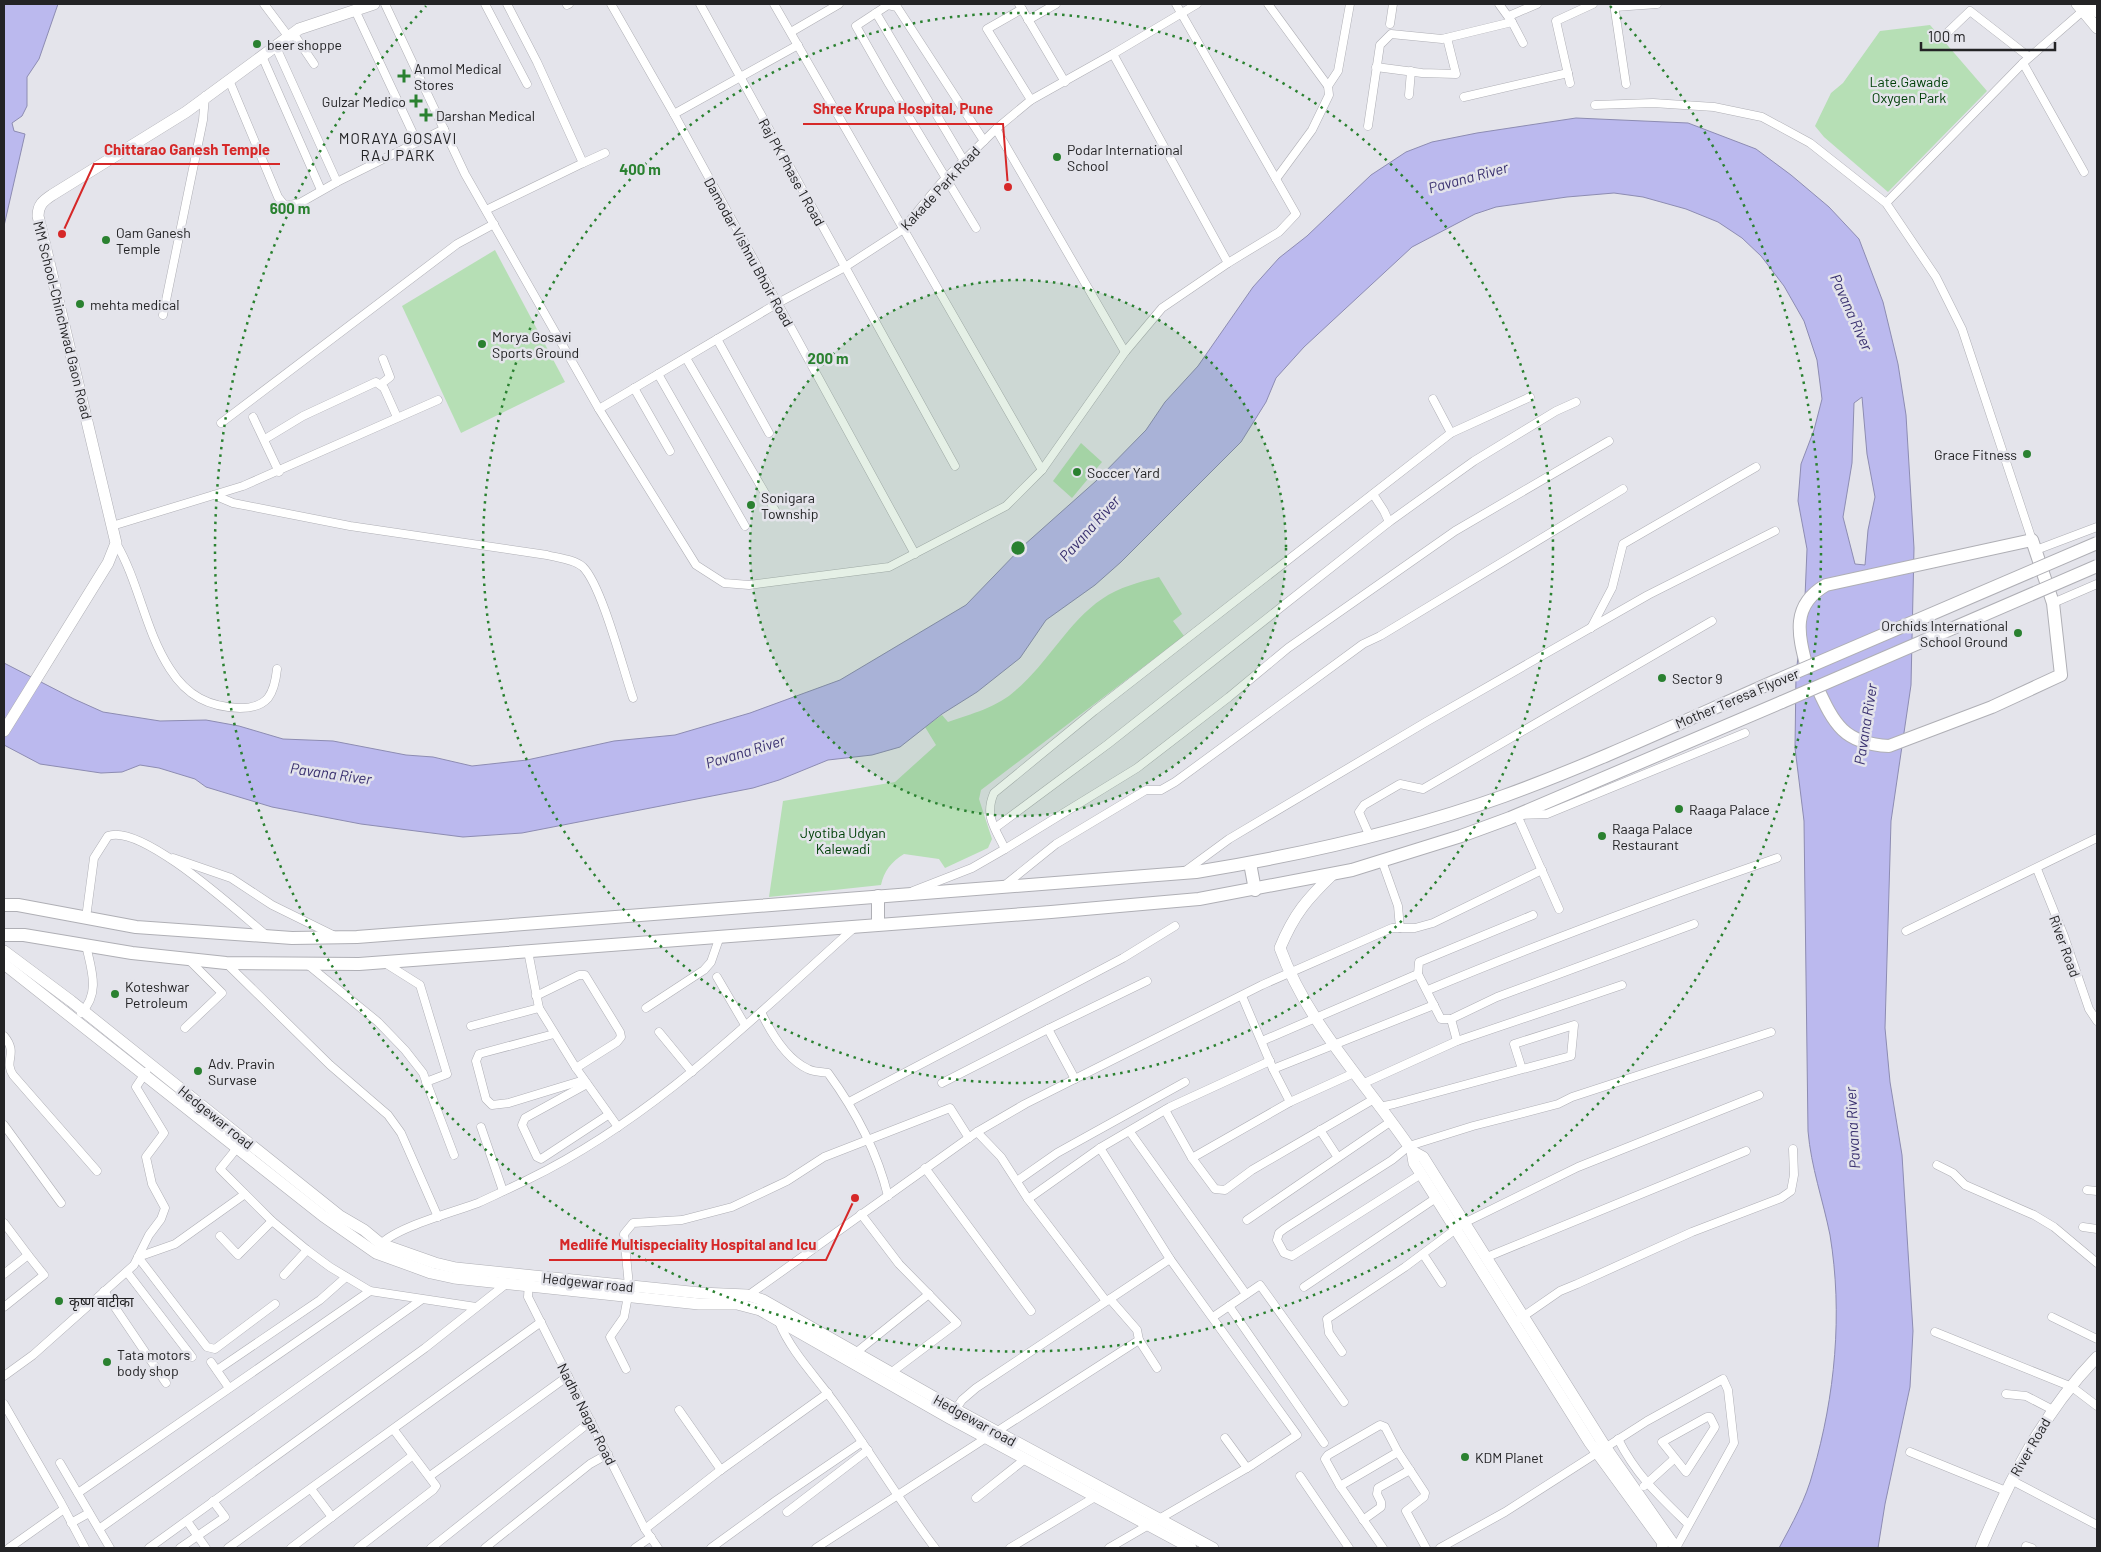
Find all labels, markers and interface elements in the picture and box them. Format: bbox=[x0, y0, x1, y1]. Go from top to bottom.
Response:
scale bar bbox=[1921, 20, 2055, 52]
text: 100 m bbox=[1928, 27, 1966, 45]
place label: beer shoppe bbox=[267, 36, 342, 53]
marker: beer shoppe bbox=[251, 38, 263, 50]
place label: Anmol Medical Stores bbox=[414, 60, 502, 93]
marker: Anmol Medical Stores bbox=[398, 70, 410, 82]
park label: Late.Gawade Oxygen Park bbox=[1870, 73, 1948, 106]
place label: Gulzar Medico bbox=[322, 93, 406, 110]
callout: Shree Krupa Hospital, Pune bbox=[803, 94, 1003, 124]
marker: Gulzar Medico bbox=[410, 95, 422, 107]
text: Shree Krupa Hospital, Pune bbox=[813, 99, 993, 117]
place label: Darshan Medical bbox=[436, 107, 535, 124]
marker: Darshan Medical bbox=[420, 109, 432, 121]
street label: Raj PK Phase 1 Road bbox=[755, 115, 829, 229]
district label: MORAYA GOSAVI RAJ PARK bbox=[339, 129, 457, 164]
callout: Chittarao Ganesh Temple bbox=[94, 134, 280, 164]
text: Chittarao Ganesh Temple bbox=[104, 140, 270, 158]
place label: Podar International School bbox=[1067, 141, 1183, 174]
street label: Kakade Park Road bbox=[897, 142, 983, 234]
marker: Podar International School bbox=[1051, 151, 1063, 163]
water label: Pavana River bbox=[1426, 158, 1511, 196]
text: 400 m bbox=[619, 160, 661, 178]
street label: Damodar Vishnu Bhoir Road bbox=[701, 175, 797, 329]
text: 600 m bbox=[270, 199, 310, 217]
street label: MM School-Chinchwad Gaon Road bbox=[30, 219, 96, 421]
place label: Oam Ganesh Temple bbox=[116, 224, 191, 257]
marker: Oam Ganesh Temple bbox=[100, 234, 112, 246]
water label: Pavana River bbox=[1827, 271, 1877, 354]
place label: mehta medical bbox=[90, 296, 179, 313]
marker: mehta medical bbox=[74, 298, 86, 310]
place label: Morya Gosavi Sports Ground bbox=[492, 328, 579, 361]
marker: Morya Gosavi Sports Ground bbox=[476, 338, 488, 350]
text: 200 m bbox=[807, 349, 849, 367]
place label: Grace Fitness bbox=[1934, 446, 2017, 463]
marker: Grace Fitness bbox=[2021, 448, 2033, 460]
place label: Soccer Yard bbox=[1087, 464, 1160, 481]
marker: Soccer Yard bbox=[1071, 466, 1083, 478]
place label: Sonigara Township bbox=[761, 489, 819, 522]
water label: Pavana River bbox=[1055, 491, 1124, 564]
marker: Sonigara Township bbox=[745, 499, 757, 511]
centre of rings bbox=[1009, 539, 1027, 557]
place label: Orchids International School Ground bbox=[1881, 617, 2008, 650]
marker: Orchids International School Ground bbox=[2012, 627, 2024, 639]
street label: Mother Teresa Flyover bbox=[1673, 664, 1801, 732]
place label: Sector 9 bbox=[1672, 670, 1723, 687]
marker: Sector 9 bbox=[1656, 672, 1668, 684]
water label: Pavana River bbox=[1850, 681, 1880, 766]
water label: Pavana River bbox=[703, 730, 787, 772]
water label: Pavana River bbox=[289, 758, 374, 788]
place label: Raaga Palace bbox=[1689, 801, 1770, 818]
marker: Raaga Palace bbox=[1673, 803, 1685, 815]
place label: Raaga Palace Restaurant bbox=[1612, 820, 1693, 853]
park label: Jyotiba Udyan Kalewadi bbox=[800, 824, 886, 857]
marker: Raaga Palace Restaurant bbox=[1596, 830, 1608, 842]
street label: River Road bbox=[2046, 913, 2084, 979]
place label: Koteshwar Petroleum bbox=[125, 978, 189, 1011]
marker: Koteshwar Petroleum bbox=[109, 988, 121, 1000]
place label: Adv. Pravin Survase bbox=[208, 1055, 275, 1088]
marker: Adv. Pravin Survase bbox=[192, 1065, 204, 1077]
street label: Hedgewar road bbox=[175, 1082, 257, 1152]
water label: Pavana River bbox=[1841, 1086, 1863, 1169]
callout: Medlife Multispeciality Hospital and Icu bbox=[549, 1230, 826, 1260]
text: Medlife Multispeciality Hospital and Icu bbox=[560, 1235, 816, 1253]
street label: Hedgewar road bbox=[542, 1269, 634, 1295]
place label: कृष्ण वाटीका bbox=[69, 1293, 134, 1312]
marker: कृष्ण वाटीका bbox=[53, 1295, 65, 1307]
place label: Tata motors body shop bbox=[117, 1346, 190, 1379]
marker: Tata motors body shop bbox=[101, 1356, 113, 1368]
street label: Nadhe Nagar Road bbox=[554, 1360, 620, 1468]
street label: Hedgewar road bbox=[931, 1390, 1019, 1450]
street label: River Road bbox=[2006, 1415, 2054, 1479]
place label: KDM Planet bbox=[1475, 1449, 1544, 1466]
marker: KDM Planet bbox=[1459, 1451, 1471, 1463]

